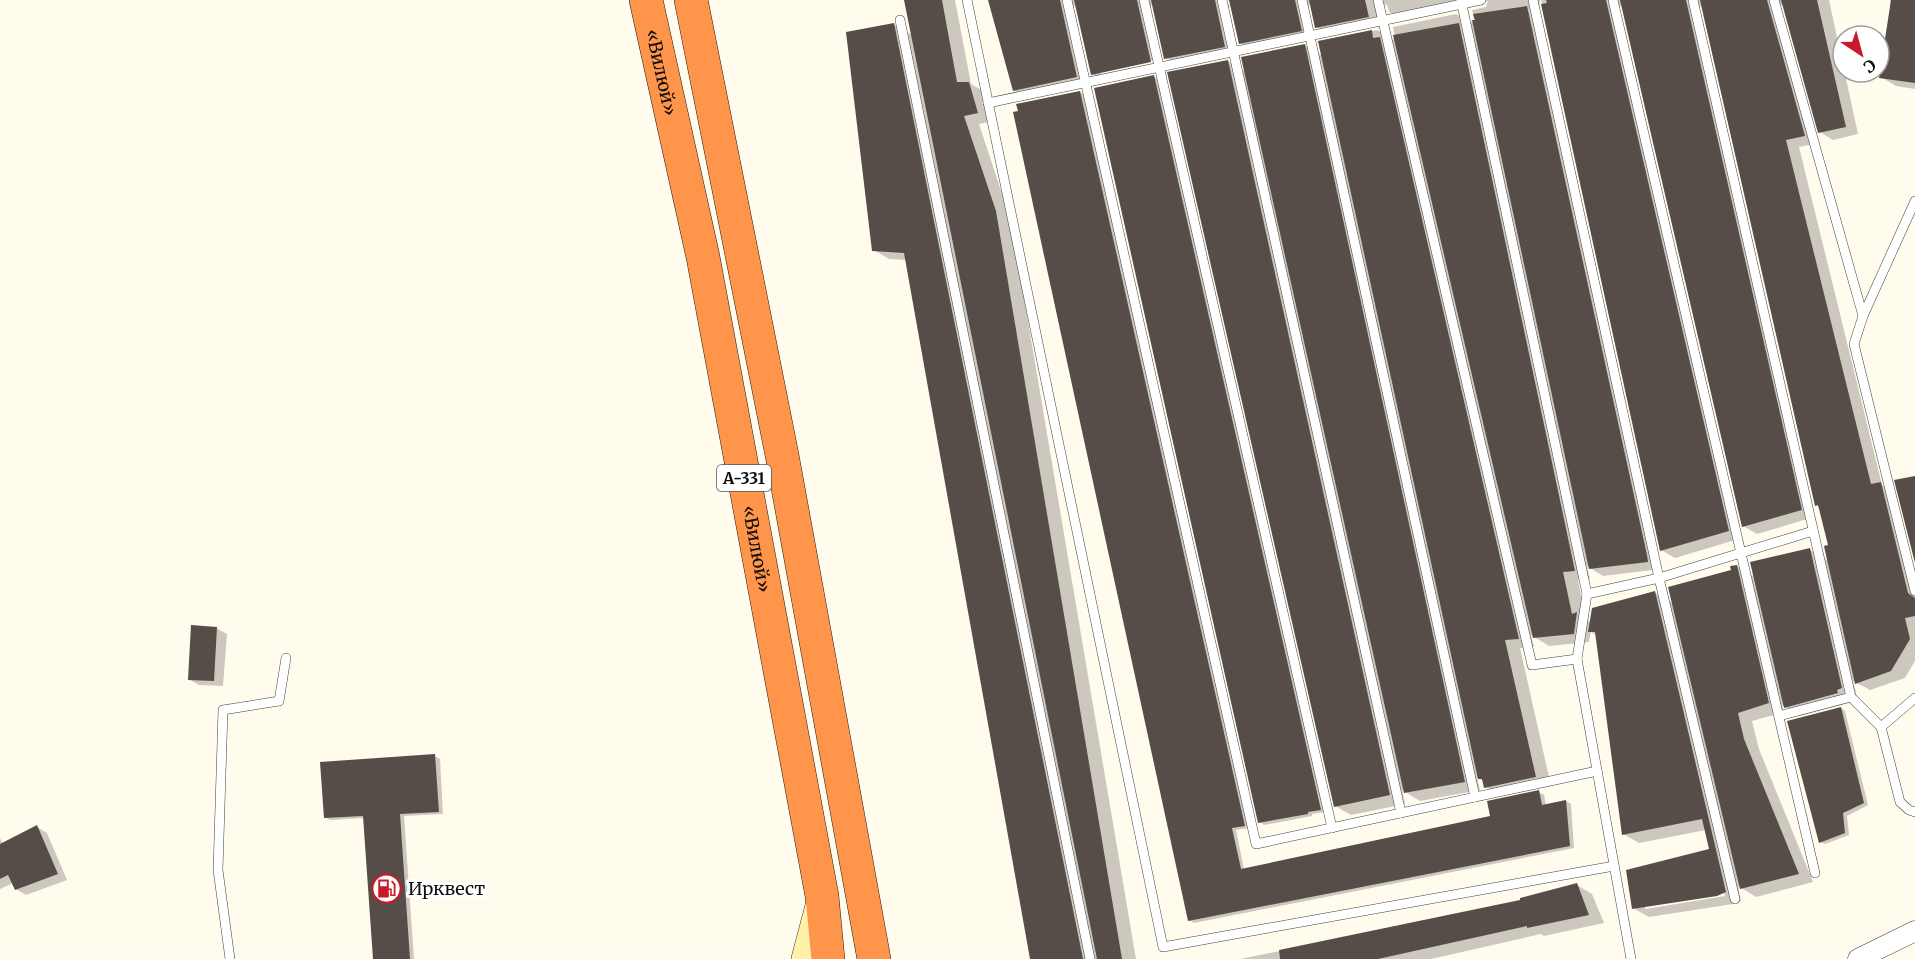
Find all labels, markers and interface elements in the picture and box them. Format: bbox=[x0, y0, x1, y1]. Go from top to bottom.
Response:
north arrow bbox=[1831, 24, 1891, 84]
street label: «Вилюй» bbox=[641, 27, 683, 118]
text: С bbox=[1860, 55, 1880, 77]
road number: А-331 bbox=[717, 465, 771, 491]
street label: «Вилюй» bbox=[738, 503, 777, 594]
fuel station icon: Ирквест bbox=[371, 872, 403, 904]
place label: Ирквест bbox=[408, 877, 485, 900]

